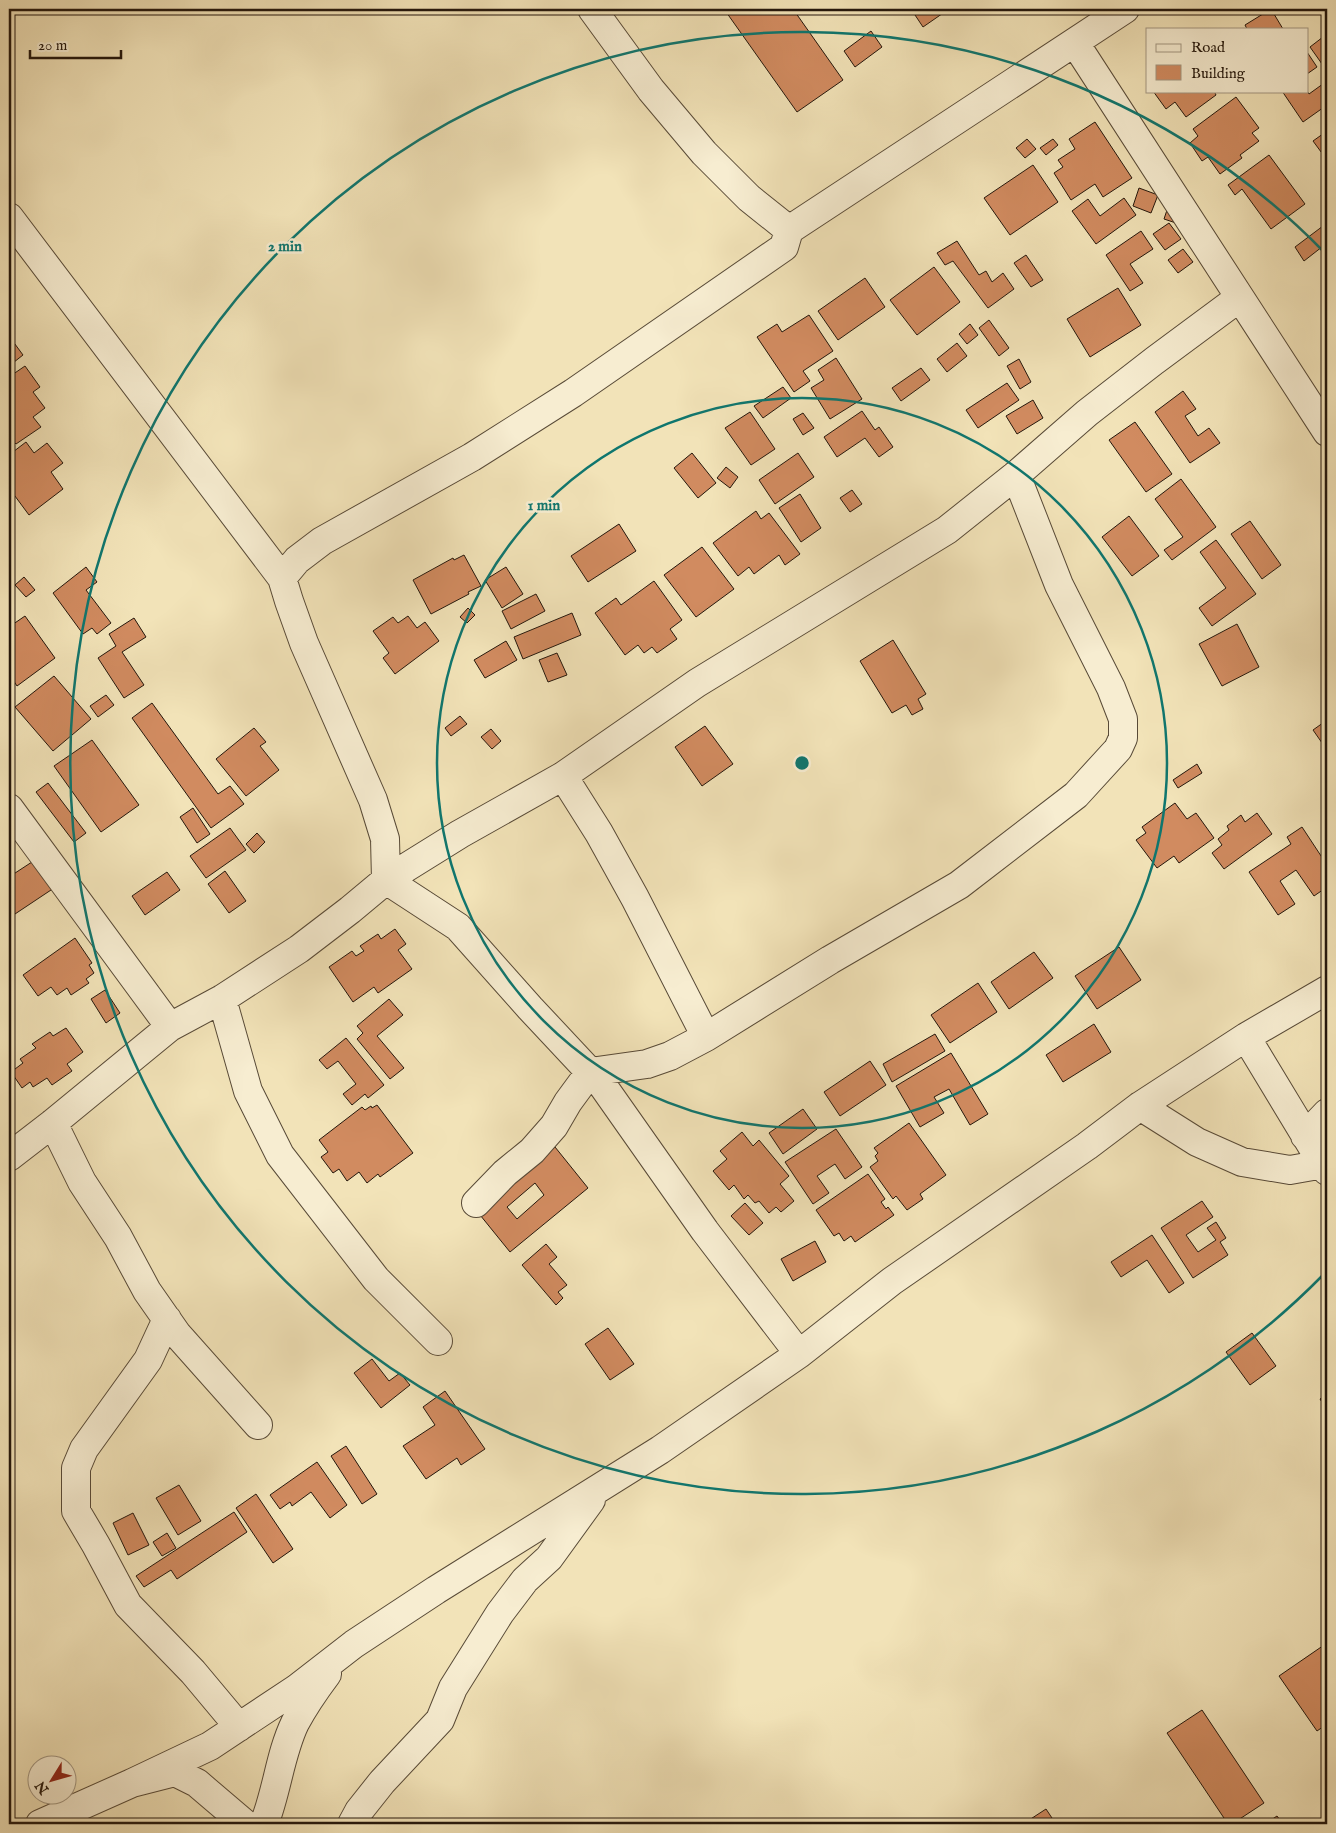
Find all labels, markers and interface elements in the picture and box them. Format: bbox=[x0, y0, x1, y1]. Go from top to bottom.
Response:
scale bar bbox=[30, 28, 121, 60]
legend bbox=[1146, 28, 1308, 92]
text: 20 m bbox=[38, 36, 68, 55]
text: Road bbox=[1191, 38, 1226, 57]
text: Building bbox=[1191, 64, 1246, 83]
text: 2 min bbox=[268, 237, 302, 256]
text: 1 min bbox=[528, 496, 560, 515]
centre of rings bbox=[793, 754, 811, 772]
north arrow bbox=[28, 1756, 78, 1806]
text: N bbox=[32, 1777, 54, 1798]

